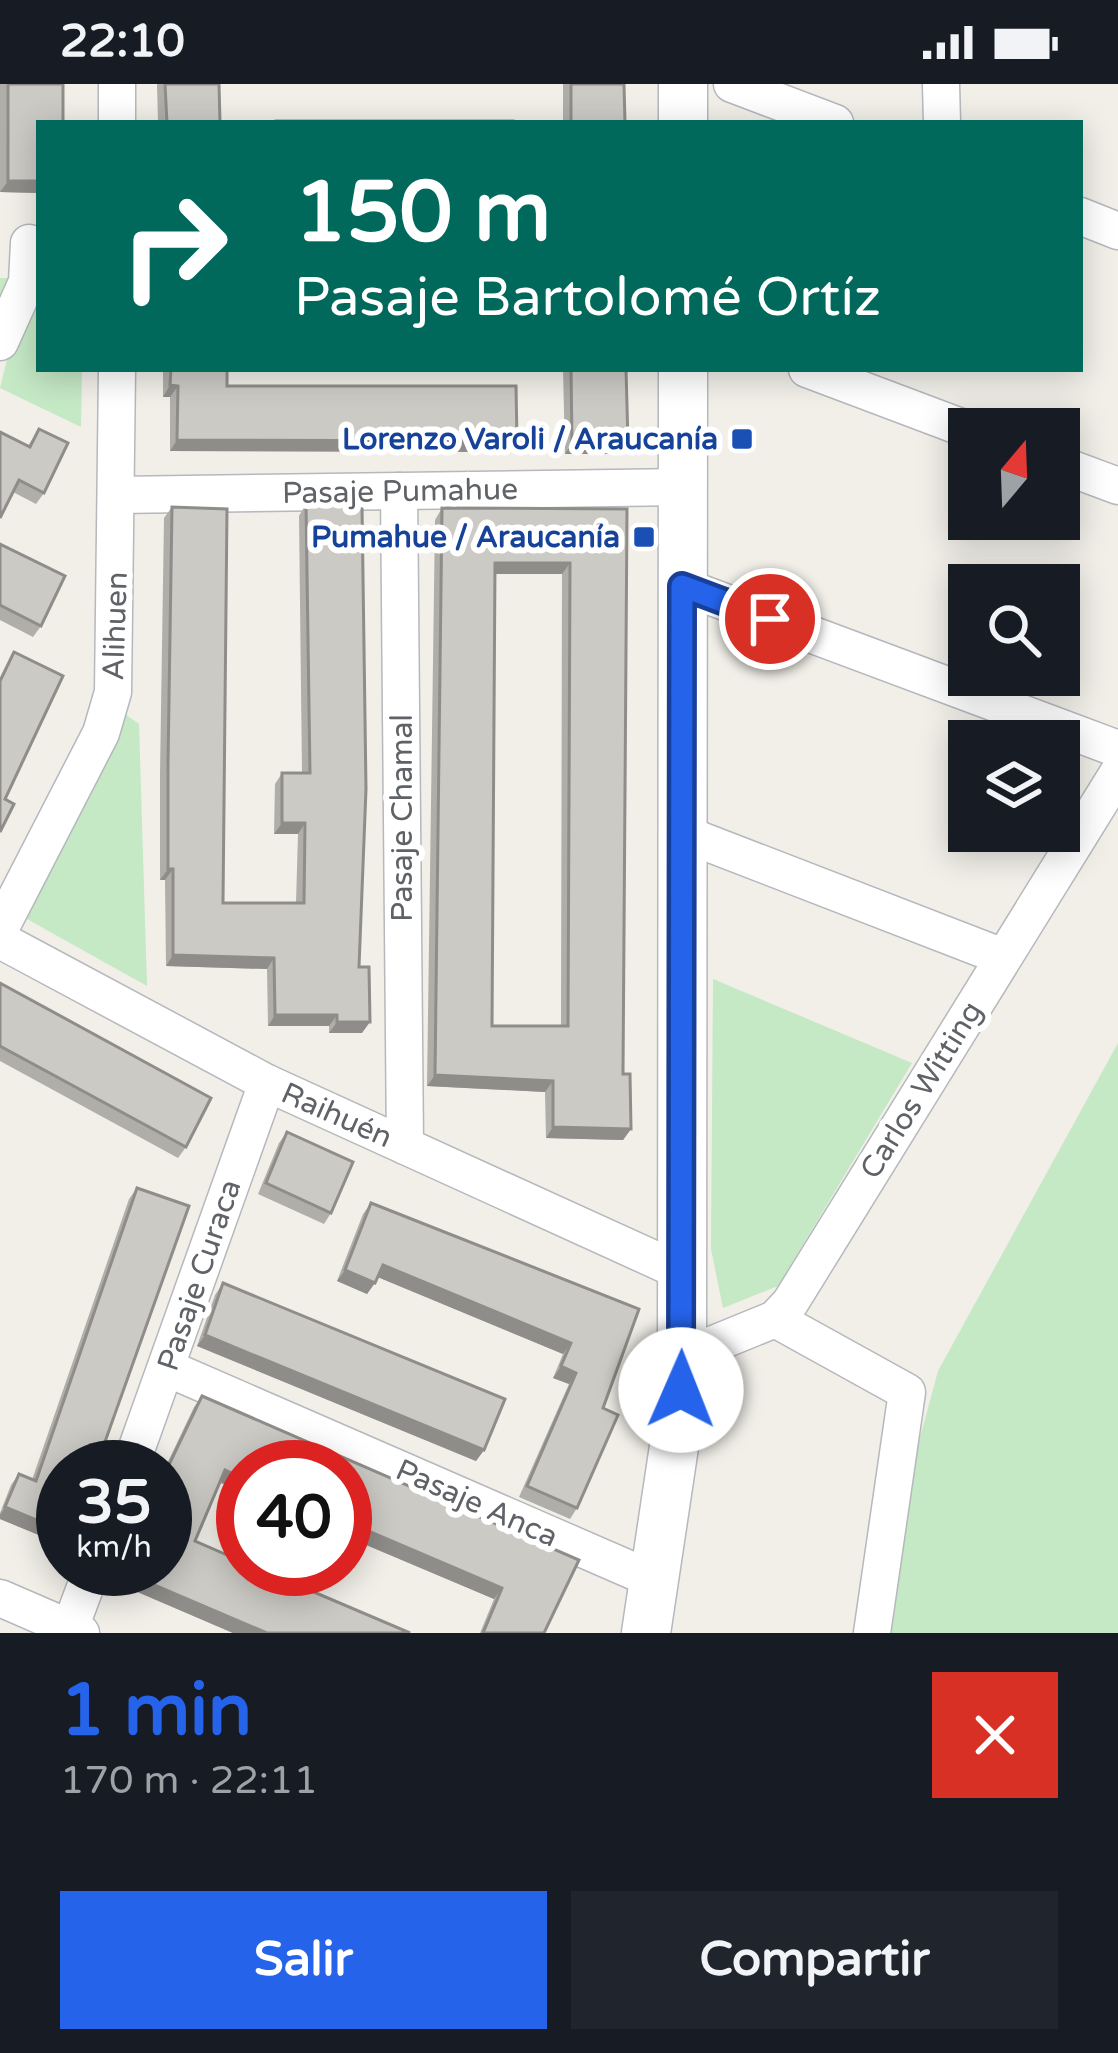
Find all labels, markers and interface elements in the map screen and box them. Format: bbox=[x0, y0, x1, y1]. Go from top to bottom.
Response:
text: 22:10 bbox=[60, 15, 185, 69]
text: 150 m bbox=[294, 163, 551, 264]
icon: right bbox=[96, 168, 252, 324]
text: Pasaje Bartolomé Ortíz bbox=[294, 265, 881, 330]
north arrow bbox=[948, 408, 1080, 540]
map controls bbox=[948, 408, 1080, 852]
place label: Lorenzo Varoli / Araucanía bbox=[342, 421, 718, 458]
marker: Lorenzo Varoli / Araucanía bbox=[729, 426, 755, 452]
street label: Pasaje Pumahue bbox=[282, 471, 518, 512]
place label: Pumahue / Araucanía bbox=[311, 519, 620, 556]
marker: Pumahue / Araucanía bbox=[631, 524, 657, 550]
button: search bbox=[948, 564, 1080, 696]
pin bbox=[719, 568, 821, 670]
street label: Alihuen bbox=[95, 571, 136, 681]
icon: arrive bbox=[737, 586, 803, 652]
street label: Pasaje Chamal bbox=[384, 714, 421, 922]
button: layers bbox=[948, 720, 1080, 852]
street label: Carlos Witting bbox=[852, 995, 991, 1186]
street label: Raihuén bbox=[276, 1075, 398, 1156]
street label: Pasaje Curaca bbox=[149, 1175, 250, 1376]
position arrow bbox=[618, 1327, 744, 1453]
speed limit sign: 40 bbox=[216, 1440, 372, 1596]
street label: Pasaje Anca bbox=[390, 1451, 563, 1556]
text: 35 bbox=[76, 1467, 152, 1539]
text: km/h bbox=[76, 1529, 152, 1566]
text: 1 min bbox=[60, 1668, 252, 1755]
button: close bbox=[932, 1672, 1058, 1798]
text: 170 m · 22:11 bbox=[60, 1757, 318, 1804]
button: Salir bbox=[60, 1891, 547, 2029]
button: Compartir bbox=[571, 1891, 1058, 2029]

